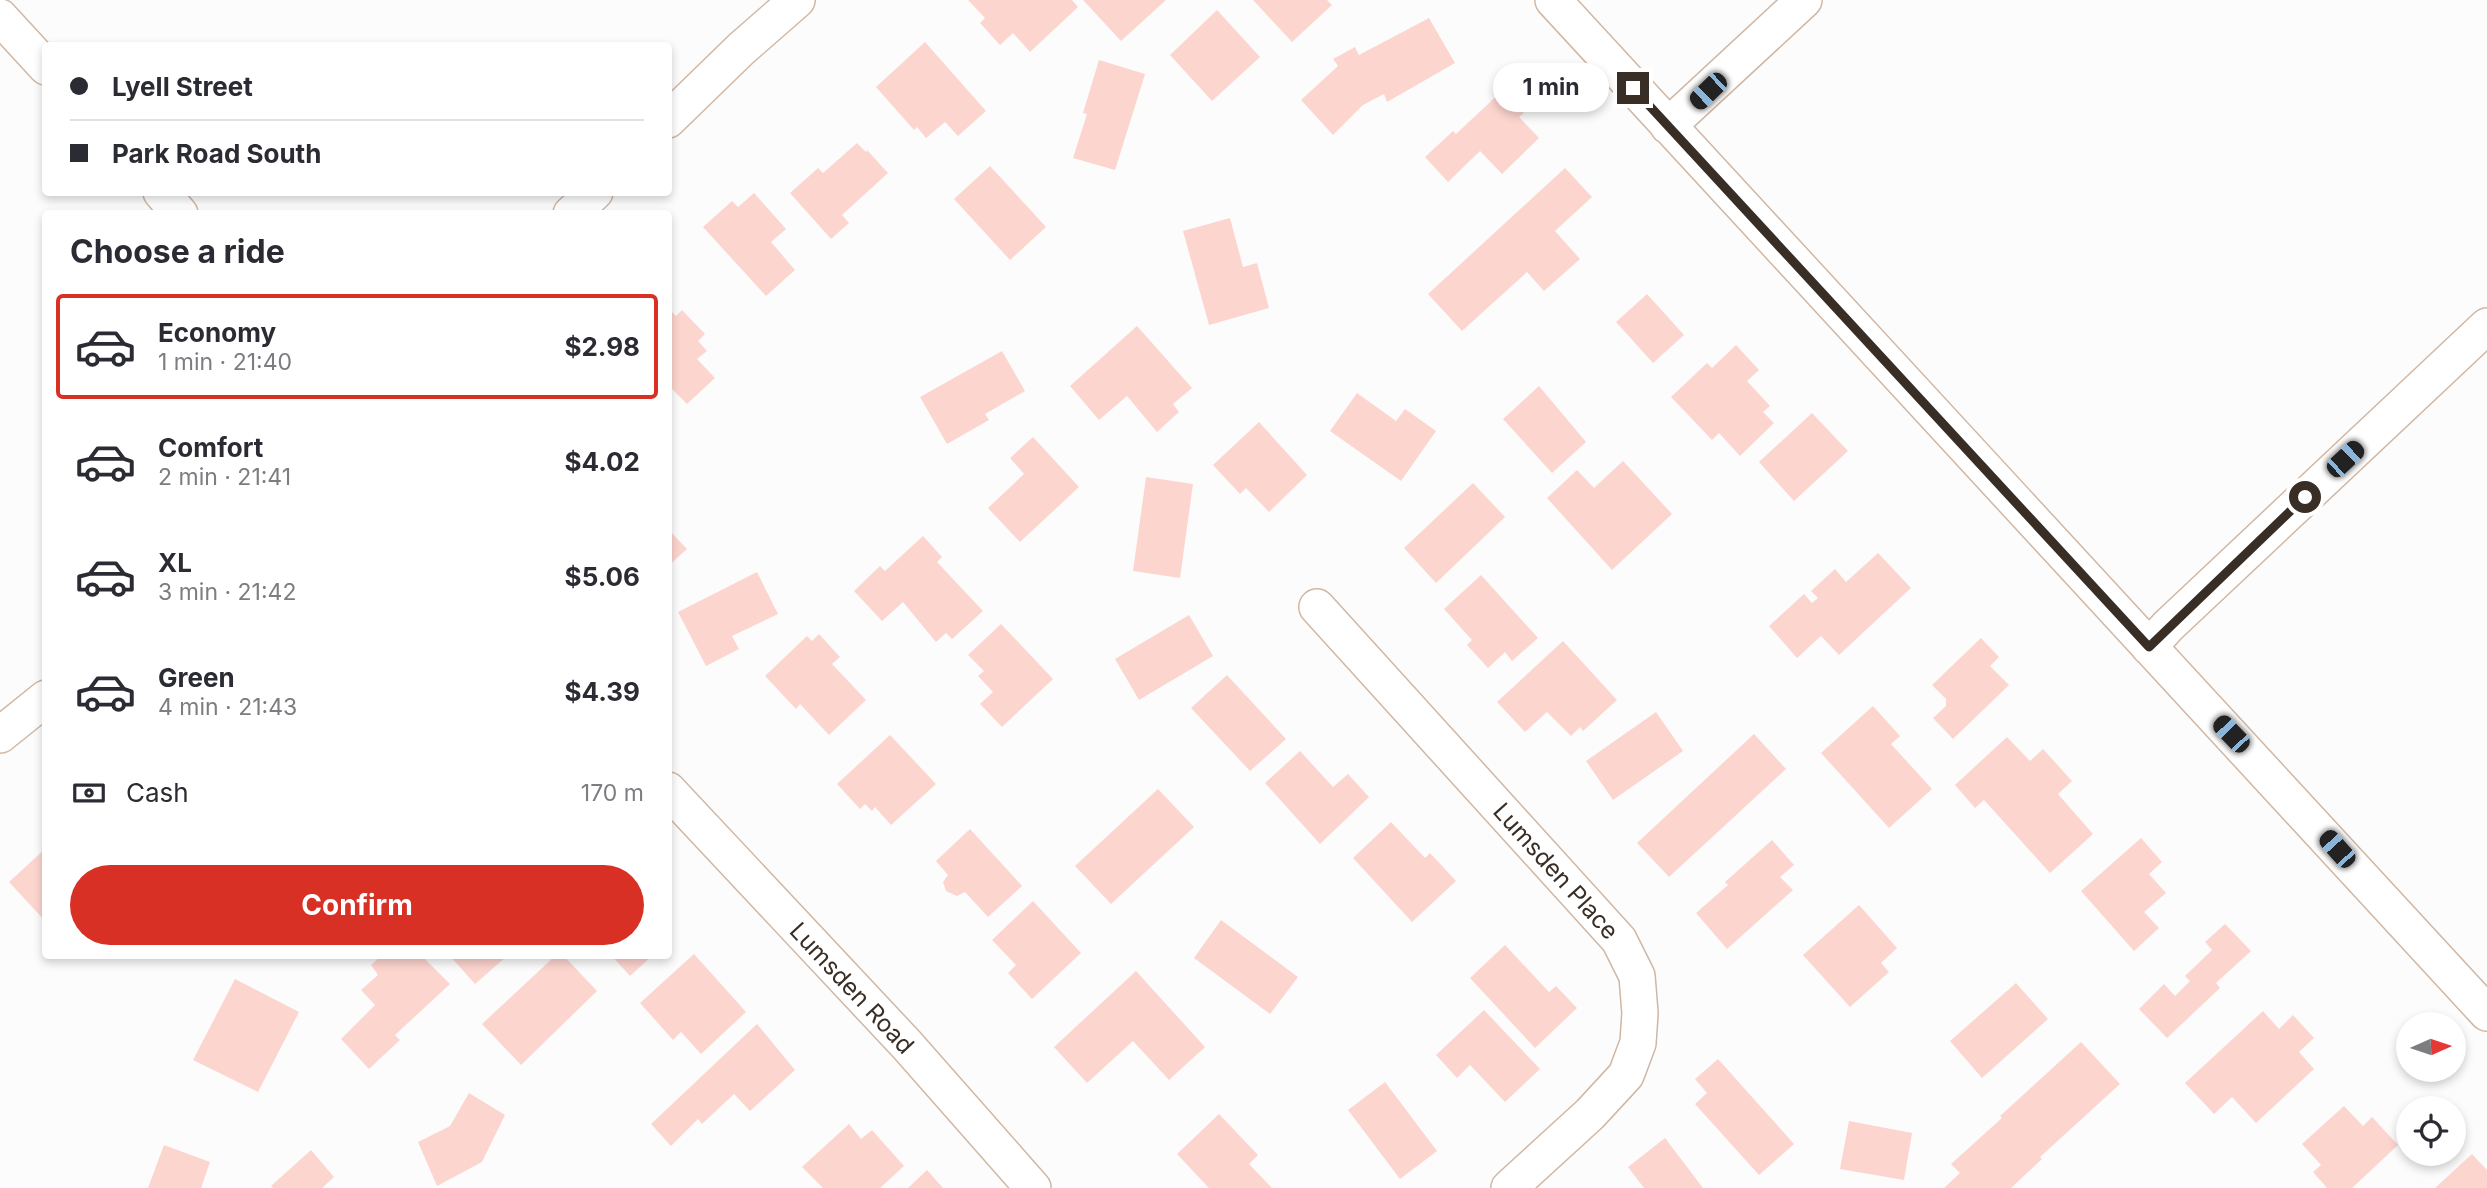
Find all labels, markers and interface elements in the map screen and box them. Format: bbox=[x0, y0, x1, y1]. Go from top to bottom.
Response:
callout: 1 min bbox=[1493, 64, 1608, 112]
car bbox=[1686, 69, 1731, 113]
text: Lyell Street bbox=[112, 71, 253, 102]
route end bbox=[1617, 72, 1649, 104]
text: 1 min bbox=[1523, 73, 1579, 101]
text: Park Road South bbox=[112, 138, 321, 169]
text: Choose a ride bbox=[70, 232, 285, 271]
icon: car bbox=[74, 315, 137, 378]
text: Economy bbox=[158, 317, 276, 348]
text: $2.98 bbox=[564, 331, 640, 362]
text: 1 min · 21:40 bbox=[158, 348, 292, 376]
icon: car bbox=[74, 430, 137, 493]
text: Comfort bbox=[158, 432, 263, 463]
car bbox=[2323, 437, 2368, 481]
text: $4.02 bbox=[564, 446, 640, 477]
text: 2 min · 21:41 bbox=[158, 463, 291, 491]
route start bbox=[2289, 481, 2321, 513]
icon: car bbox=[74, 545, 137, 608]
text: XL bbox=[158, 547, 192, 578]
text: $5.06 bbox=[565, 561, 640, 592]
text: 3 min · 21:42 bbox=[158, 578, 296, 606]
icon: car bbox=[74, 660, 137, 723]
text: Green bbox=[158, 662, 235, 693]
text: $4.39 bbox=[565, 676, 640, 707]
text: 4 min · 21:43 bbox=[158, 693, 297, 721]
car bbox=[2209, 712, 2254, 756]
icon: cash bbox=[70, 774, 108, 812]
text: Cash bbox=[126, 777, 189, 808]
text: 170 m bbox=[581, 779, 644, 807]
street label: Lumsden Place bbox=[1487, 797, 1625, 945]
car bbox=[2316, 826, 2359, 872]
button: Confirm bbox=[70, 865, 644, 945]
street label: Lumsden Road bbox=[784, 916, 920, 1060]
north arrow bbox=[2396, 1012, 2466, 1082]
map controls bbox=[2396, 1012, 2466, 1166]
button: locate bbox=[2396, 1096, 2466, 1166]

